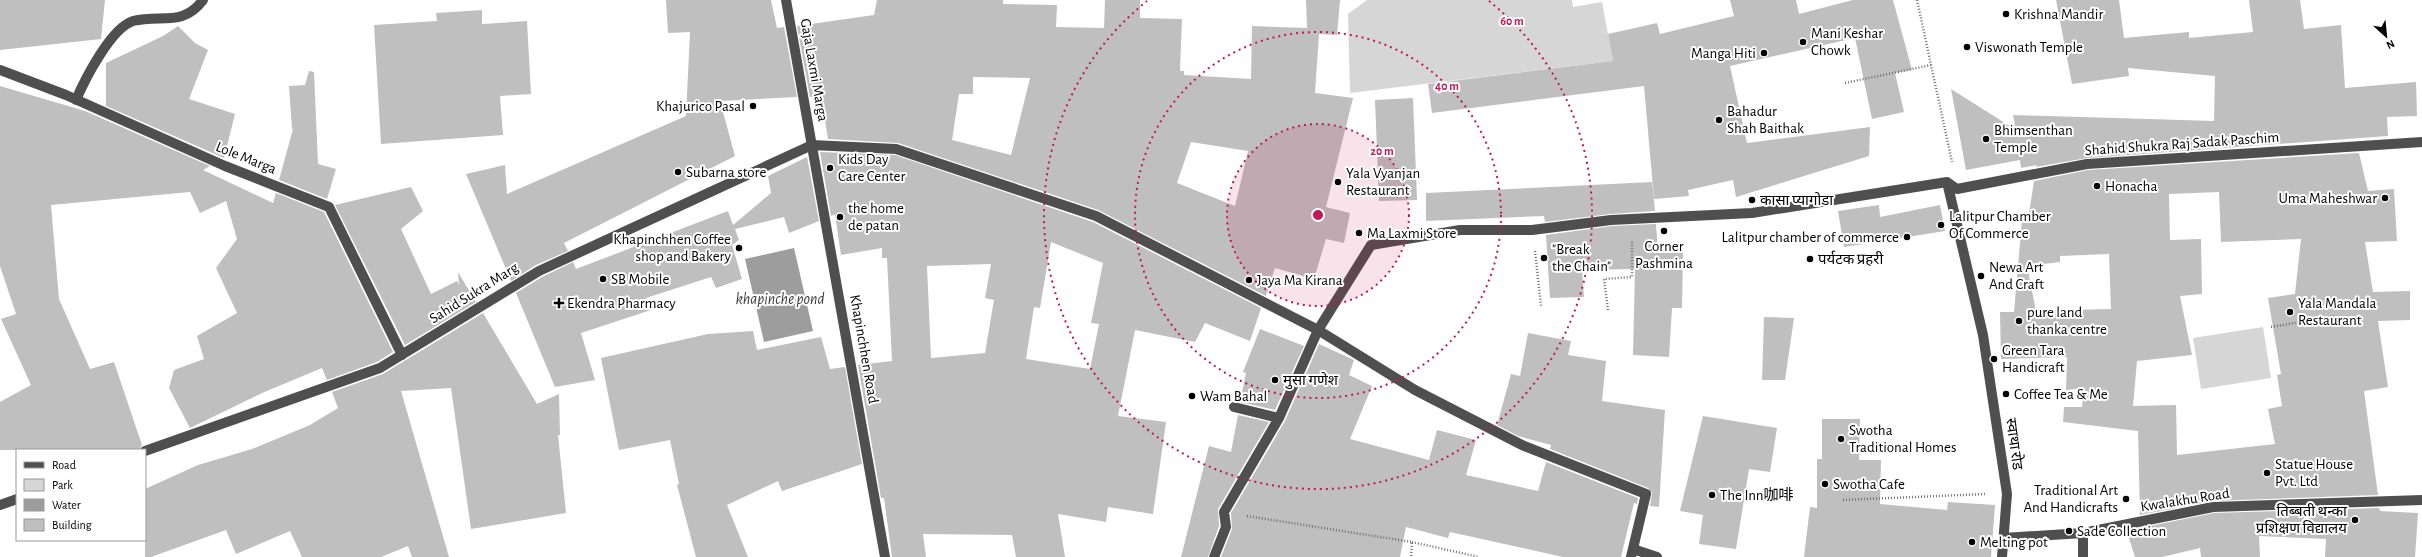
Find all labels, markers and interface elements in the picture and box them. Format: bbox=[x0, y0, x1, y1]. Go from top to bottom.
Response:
place label: Krishna Mandir bbox=[2014, 7, 2103, 22]
marker: Krishna Mandir bbox=[2001, 9, 2011, 19]
text: 60 m bbox=[1500, 15, 1524, 27]
north arrow bbox=[2366, 16, 2406, 56]
street label: Gaja Laxmi Marga bbox=[798, 17, 830, 123]
place label: Mani Keshar Chowk bbox=[1811, 26, 1883, 58]
marker: Mani Keshar Chowk bbox=[1798, 37, 1808, 47]
text: N bbox=[2384, 38, 2396, 51]
place label: Viswonath Temple bbox=[1975, 40, 2083, 55]
marker: Viswonath Temple bbox=[1962, 42, 1972, 52]
place label: Manga Hiti bbox=[1691, 46, 1756, 61]
marker: Manga Hiti bbox=[1759, 48, 1769, 58]
text: 40 m bbox=[1435, 80, 1459, 92]
place label: Khajurico Pasal bbox=[656, 99, 745, 114]
marker: Khajurico Pasal bbox=[748, 101, 758, 111]
place label: Bahadur Shah Baithak bbox=[1727, 104, 1804, 136]
marker: Bahadur Shah Baithak bbox=[1714, 115, 1724, 125]
place label: Bhimsenthan Temple bbox=[1994, 123, 2073, 155]
street label: Shahid Shukra Raj Sadak Paschim bbox=[2084, 130, 2280, 158]
marker: Bhimsenthan Temple bbox=[1981, 134, 1991, 144]
street label: Lole Marga bbox=[214, 139, 278, 177]
text: 20 m bbox=[1370, 145, 1394, 157]
place label: Kids Day Care Center bbox=[838, 152, 905, 184]
marker: Kids Day Care Center bbox=[825, 163, 835, 173]
place label: Subarna store bbox=[686, 165, 766, 180]
place label: Yala Vyanjan Restaurant bbox=[1346, 166, 1420, 198]
marker: Subarna store bbox=[673, 167, 683, 177]
marker: Yala Vyanjan Restaurant bbox=[1333, 177, 1343, 187]
place label: Honacha bbox=[2105, 179, 2157, 194]
marker: Honacha bbox=[2092, 181, 2102, 191]
place label: Uma Maheshwar bbox=[2279, 191, 2377, 206]
place label: कासा प्यागोडा bbox=[1760, 192, 1834, 208]
marker: Uma Maheshwar bbox=[2380, 193, 2390, 203]
marker: कासा प्यागोडा bbox=[1747, 195, 1757, 205]
place label: the home de patan bbox=[848, 201, 904, 233]
centre of rings bbox=[1311, 208, 1325, 222]
place label: Lalitpur Chamber Of Commerce bbox=[1949, 209, 2051, 241]
marker: the home de patan bbox=[835, 212, 845, 222]
marker: Lalitpur Chamber Of Commerce bbox=[1936, 220, 1946, 230]
place label: Ma Laxmi Store bbox=[1367, 226, 1457, 241]
marker: Corner Pashmina bbox=[1659, 226, 1669, 236]
marker: Ma Laxmi Store bbox=[1354, 228, 1364, 238]
place label: Lalitpur chamber of commerce bbox=[1722, 230, 1899, 245]
place label: Khapinchhen Coffee shop and Bakery bbox=[613, 232, 732, 264]
marker: Lalitpur chamber of commerce bbox=[1902, 232, 1912, 242]
place label: Corner Pashmina bbox=[1635, 239, 1693, 271]
place label: "Break the Chain" bbox=[1552, 242, 1611, 274]
marker: Khapinchhen Coffee shop and Bakery bbox=[734, 243, 744, 253]
place label: पर्यटक प्रहरी bbox=[1818, 250, 1884, 267]
marker: "Break the Chain" bbox=[1539, 253, 1549, 263]
marker: पर्यटक प्रहरी bbox=[1805, 254, 1815, 264]
street label: Sahid Sukra Marg bbox=[427, 259, 522, 326]
place label: Newa Art And Craft bbox=[1989, 260, 2044, 292]
marker: Newa Art And Craft bbox=[1976, 271, 1986, 281]
place label: SB Mobile bbox=[611, 272, 670, 287]
place label: Jaya Ma Kirana bbox=[1257, 273, 1343, 288]
marker: SB Mobile bbox=[598, 274, 608, 284]
marker: Jaya Ma Kirana bbox=[1244, 275, 1254, 285]
water label: khapinche pond bbox=[735, 291, 825, 308]
street label: Khapinchhen Road bbox=[847, 293, 881, 405]
place label: Ekendra Pharmacy bbox=[567, 296, 676, 311]
place label: Yala Mandala Restaurant bbox=[2298, 296, 2377, 328]
marker: Ekendra Pharmacy bbox=[554, 298, 564, 308]
place label: pure land thanka centre bbox=[2027, 305, 2107, 337]
marker: Yala Mandala Restaurant bbox=[2285, 307, 2295, 317]
marker: pure land thanka centre bbox=[2014, 316, 2024, 326]
place label: Green Tara Handicraft bbox=[2002, 343, 2065, 375]
marker: Green Tara Handicraft bbox=[1989, 354, 1999, 364]
place label: मुसा गणेश bbox=[1283, 371, 1339, 390]
marker: मुसा गणेश bbox=[1270, 375, 1280, 385]
place label: Coffee Tea & Me bbox=[2014, 387, 2108, 402]
place label: Wam Bahal bbox=[1200, 389, 1267, 404]
marker: Coffee Tea & Me bbox=[2001, 389, 2011, 399]
marker: Wam Bahal bbox=[1187, 391, 1197, 401]
street label: स्वाथा रोड bbox=[2003, 417, 2026, 472]
place label: Swotha Traditional Homes bbox=[1849, 423, 1957, 455]
marker: Swotha Traditional Homes bbox=[1836, 434, 1846, 444]
legend bbox=[16, 449, 146, 541]
place label: Statue House Pvt. Ltd bbox=[2275, 457, 2353, 489]
text: Road bbox=[52, 459, 76, 471]
marker: Statue House Pvt. Ltd bbox=[2262, 468, 2272, 478]
place label: Swotha Cafe bbox=[1833, 477, 1905, 492]
text: Park bbox=[52, 479, 73, 491]
marker: Swotha Cafe bbox=[1820, 479, 1830, 489]
place label: Traditional Art And Handicrafts bbox=[2023, 483, 2118, 515]
street label: Kwalakhu Road bbox=[2139, 486, 2231, 514]
place label: The Inn咖啡 bbox=[1720, 487, 1794, 503]
marker: The Inn咖啡 bbox=[1707, 490, 1717, 500]
marker: Traditional Art And Handicrafts bbox=[2121, 494, 2131, 504]
text: Water bbox=[52, 499, 81, 511]
place label: तिब्बती थन्का प्रशिक्षण विद्यालय bbox=[2256, 503, 2348, 536]
marker: तिब्बती थन्का प्रशिक्षण विद्यालय bbox=[2350, 515, 2360, 525]
text: Building bbox=[52, 519, 92, 531]
place label: Sade Collection bbox=[2077, 524, 2166, 539]
marker: Sade Collection bbox=[2064, 526, 2074, 536]
place label: Melting pot bbox=[1980, 535, 2048, 550]
marker: Melting pot bbox=[1967, 537, 1977, 547]

